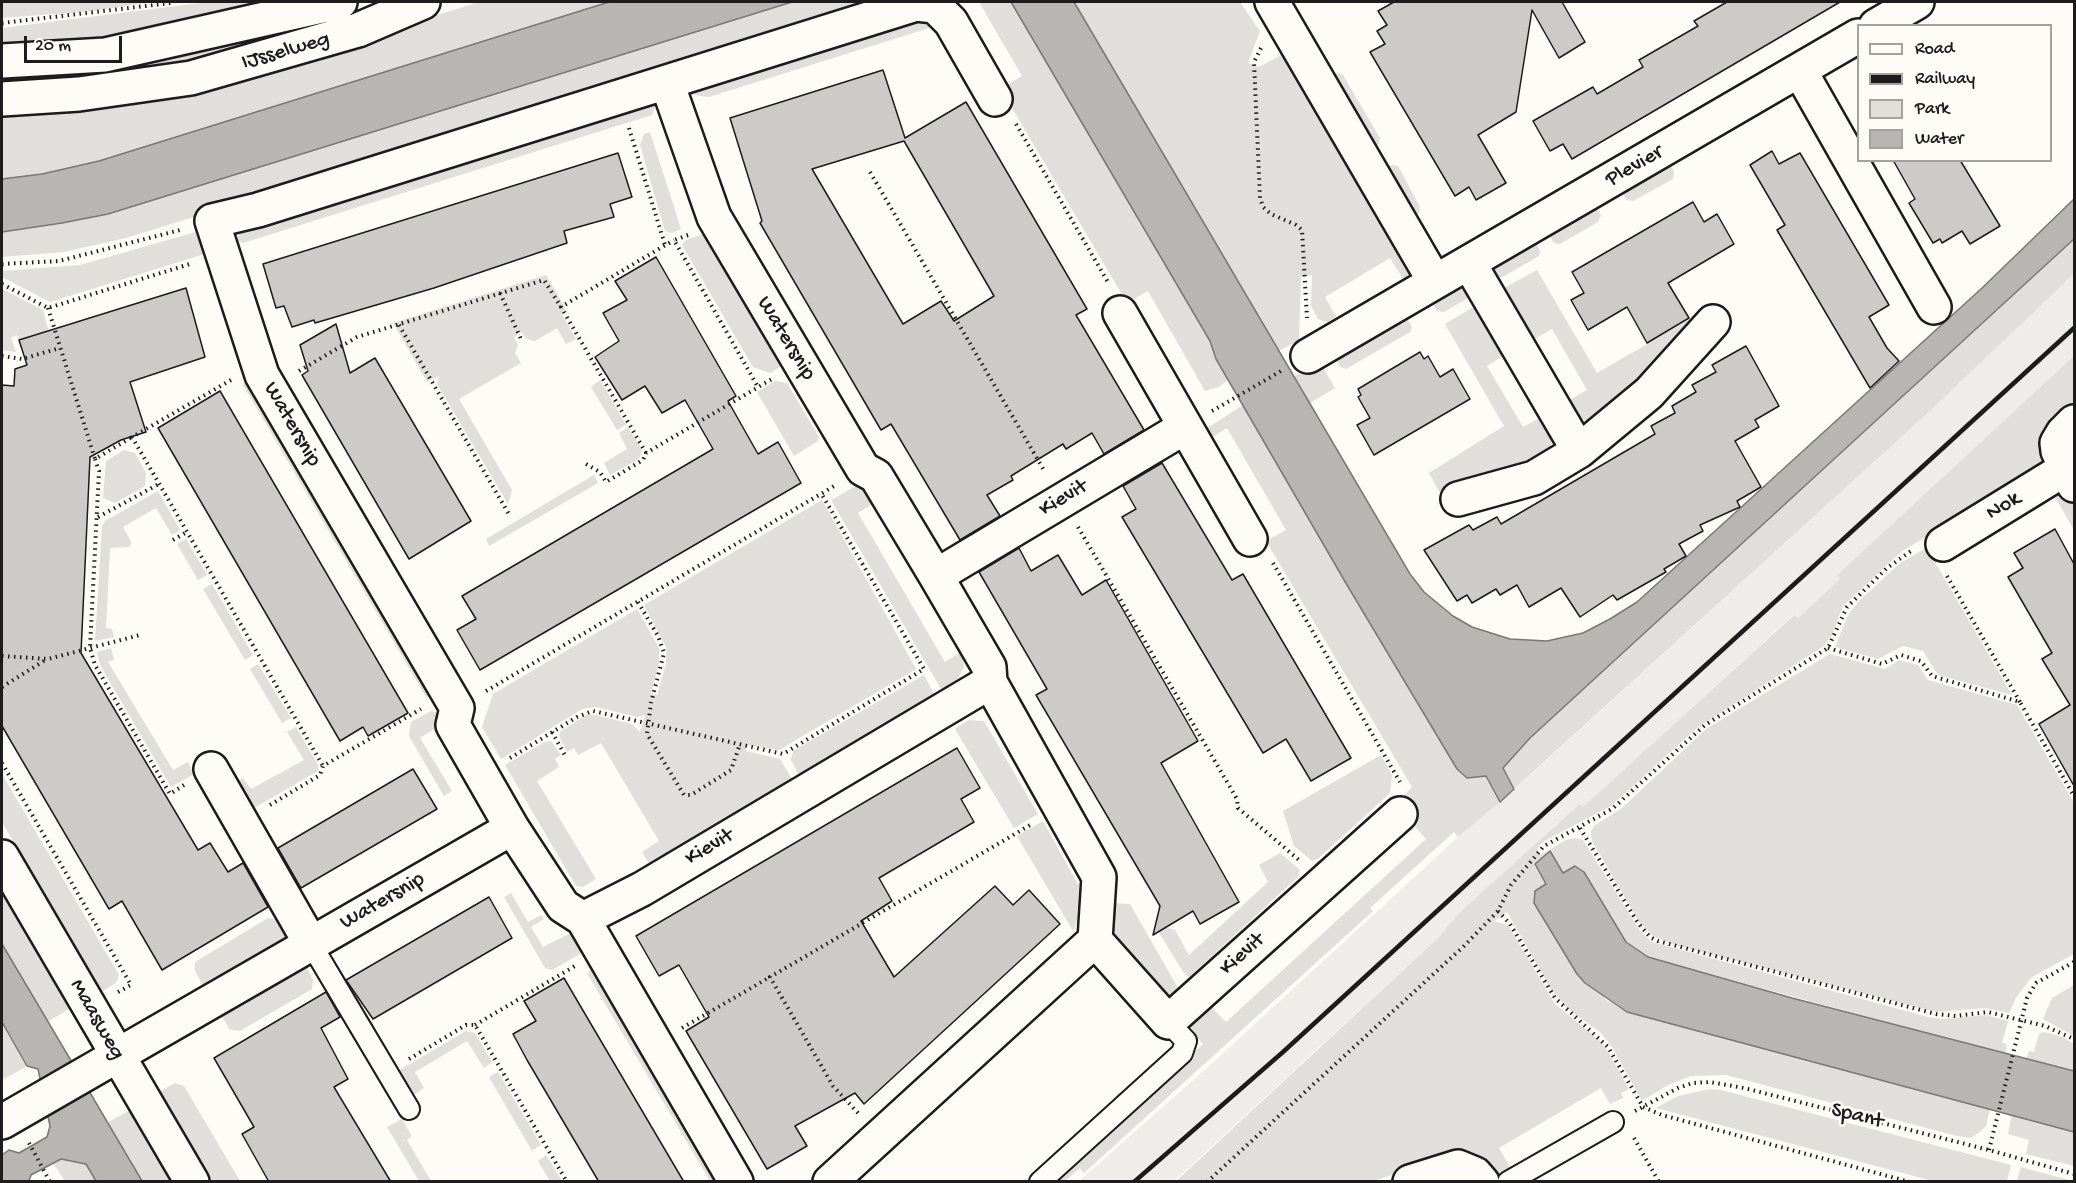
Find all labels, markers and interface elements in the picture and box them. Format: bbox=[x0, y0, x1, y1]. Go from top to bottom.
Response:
scale bar bbox=[27, 24, 124, 62]
legend bbox=[1857, 24, 2052, 162]
street label: IJsselweg bbox=[239, 27, 333, 77]
text: 20 m bbox=[35, 36, 71, 57]
text: Road bbox=[1915, 39, 1954, 60]
text: Railway bbox=[1915, 69, 1975, 90]
text: Park bbox=[1915, 99, 1949, 120]
text: Water bbox=[1915, 129, 1963, 150]
street label: Plevier bbox=[1602, 140, 1668, 194]
street label: Watersnip bbox=[750, 292, 820, 386]
street label: Watersnip bbox=[256, 378, 326, 472]
street label: Kievit bbox=[1035, 474, 1093, 524]
street label: Nok bbox=[1982, 487, 2026, 527]
street label: Kievit bbox=[681, 823, 739, 873]
street label: Watersnip bbox=[336, 867, 430, 937]
street label: Kievit bbox=[1215, 928, 1271, 982]
street label: Maasweg bbox=[62, 975, 130, 1065]
street label: Spant bbox=[1828, 1098, 1886, 1136]

